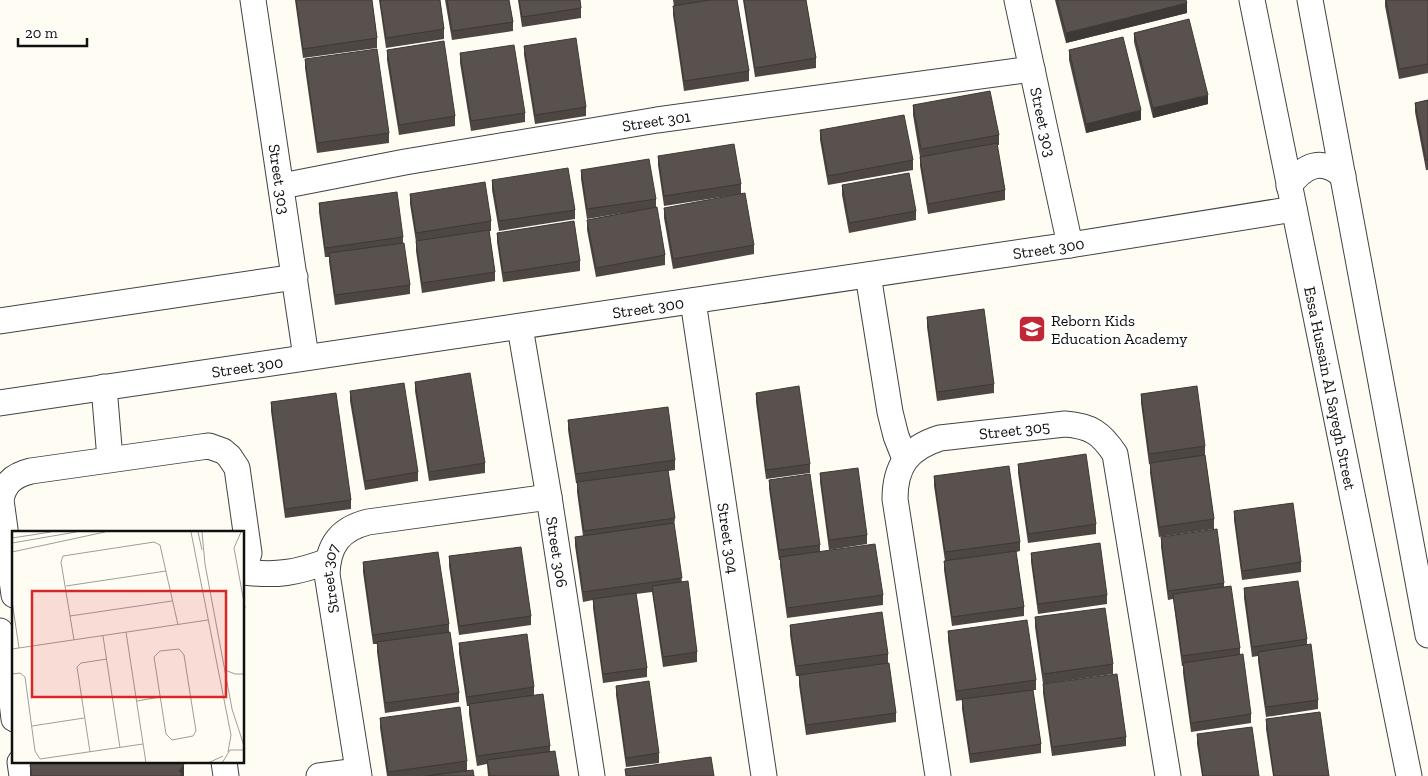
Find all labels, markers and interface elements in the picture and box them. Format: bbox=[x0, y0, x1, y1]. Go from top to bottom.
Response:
scale bar bbox=[18, 15, 86, 47]
text: 20 m bbox=[25, 24, 58, 42]
street label: Street 303 bbox=[1027, 86, 1060, 159]
street label: Street 301 bbox=[621, 106, 692, 135]
street label: Street 303 bbox=[265, 143, 294, 216]
street label: Street 300 bbox=[1012, 233, 1086, 263]
street label: Essa Hussain Al Sayegh Street bbox=[1301, 285, 1360, 492]
street label: Street 300 bbox=[611, 293, 685, 322]
place label: Reborn Kids Education Academy bbox=[1051, 311, 1188, 348]
school or university icon: Reborn Kids Education Academy bbox=[1017, 314, 1047, 344]
street label: Street 300 bbox=[210, 352, 284, 381]
street label: Street 305 bbox=[978, 416, 1051, 443]
street label: Street 304 bbox=[714, 502, 743, 576]
street label: Street 306 bbox=[543, 515, 572, 589]
inset map bbox=[12, 531, 245, 764]
street label: Street 307 bbox=[317, 540, 343, 615]

